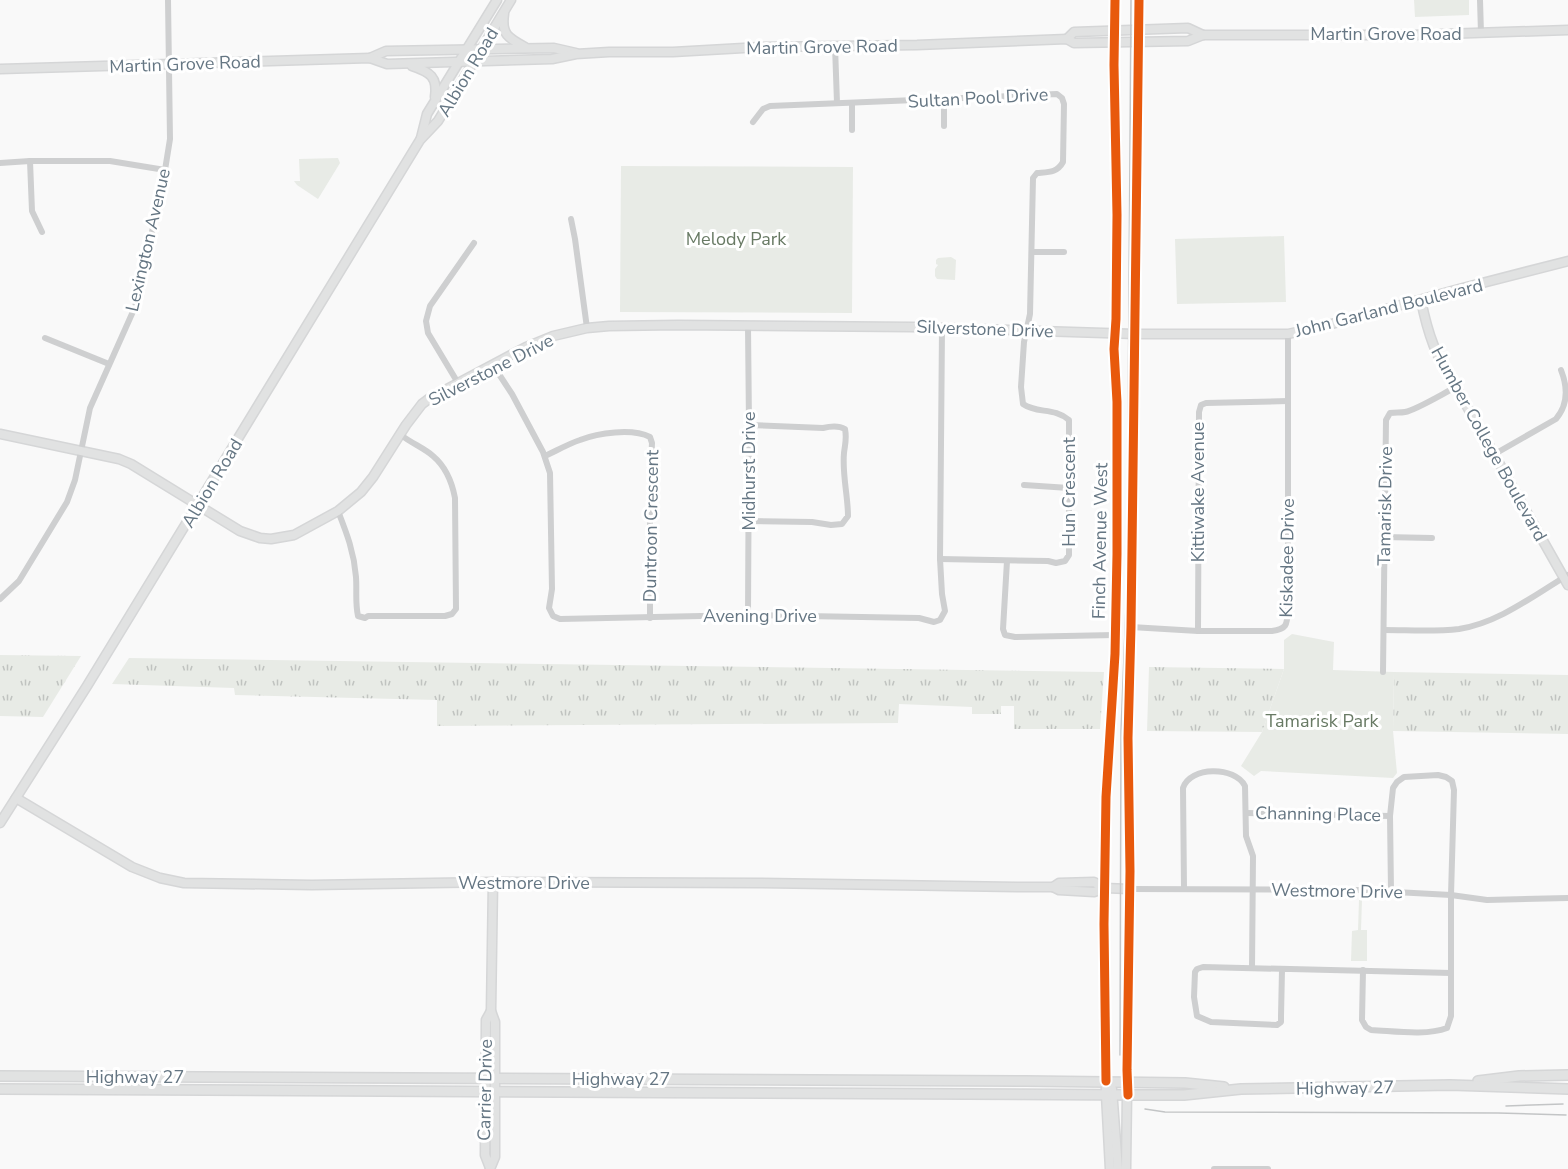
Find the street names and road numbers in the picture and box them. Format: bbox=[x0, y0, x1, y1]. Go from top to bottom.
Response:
street label: Martin Grove Road bbox=[1310, 22, 1462, 46]
street label: Albion Road bbox=[432, 23, 504, 121]
street label: Martin Grove Road bbox=[746, 34, 898, 60]
street label: Martin Grove Road bbox=[109, 49, 261, 79]
street label: Sultan Pool Drive bbox=[907, 82, 1049, 114]
street label: Lexington Avenue bbox=[120, 166, 176, 314]
street label: John Garland Boulevard bbox=[1292, 273, 1485, 343]
street label: Silverstone Drive bbox=[916, 315, 1054, 343]
street label: Silverstone Drive bbox=[424, 328, 558, 412]
street label: Humber College Boulevard bbox=[1425, 342, 1553, 546]
street label: Midhurst Drive bbox=[737, 412, 761, 530]
street label: Kittiwake Avenue bbox=[1186, 422, 1210, 562]
street label: Albion Road bbox=[176, 434, 248, 532]
street label: Hun Crescent bbox=[1057, 437, 1081, 547]
street label: Tamarisk Drive bbox=[1372, 446, 1398, 566]
street label: Duntroon Crescent bbox=[638, 449, 664, 602]
street label: Finch Avenue West bbox=[1087, 462, 1113, 619]
street label: Kiskadee Drive bbox=[1274, 498, 1300, 618]
street label: Avening Drive bbox=[703, 604, 817, 628]
street label: Channing Place bbox=[1255, 801, 1381, 827]
street label: Westmore Drive bbox=[458, 871, 590, 895]
street label: Westmore Drive bbox=[1271, 878, 1403, 904]
street label: Carrier Drive bbox=[472, 1039, 498, 1141]
street label: Highway 27 bbox=[86, 1065, 184, 1089]
street label: Highway 27 bbox=[572, 1067, 670, 1091]
street label: Highway 27 bbox=[1296, 1075, 1394, 1101]

